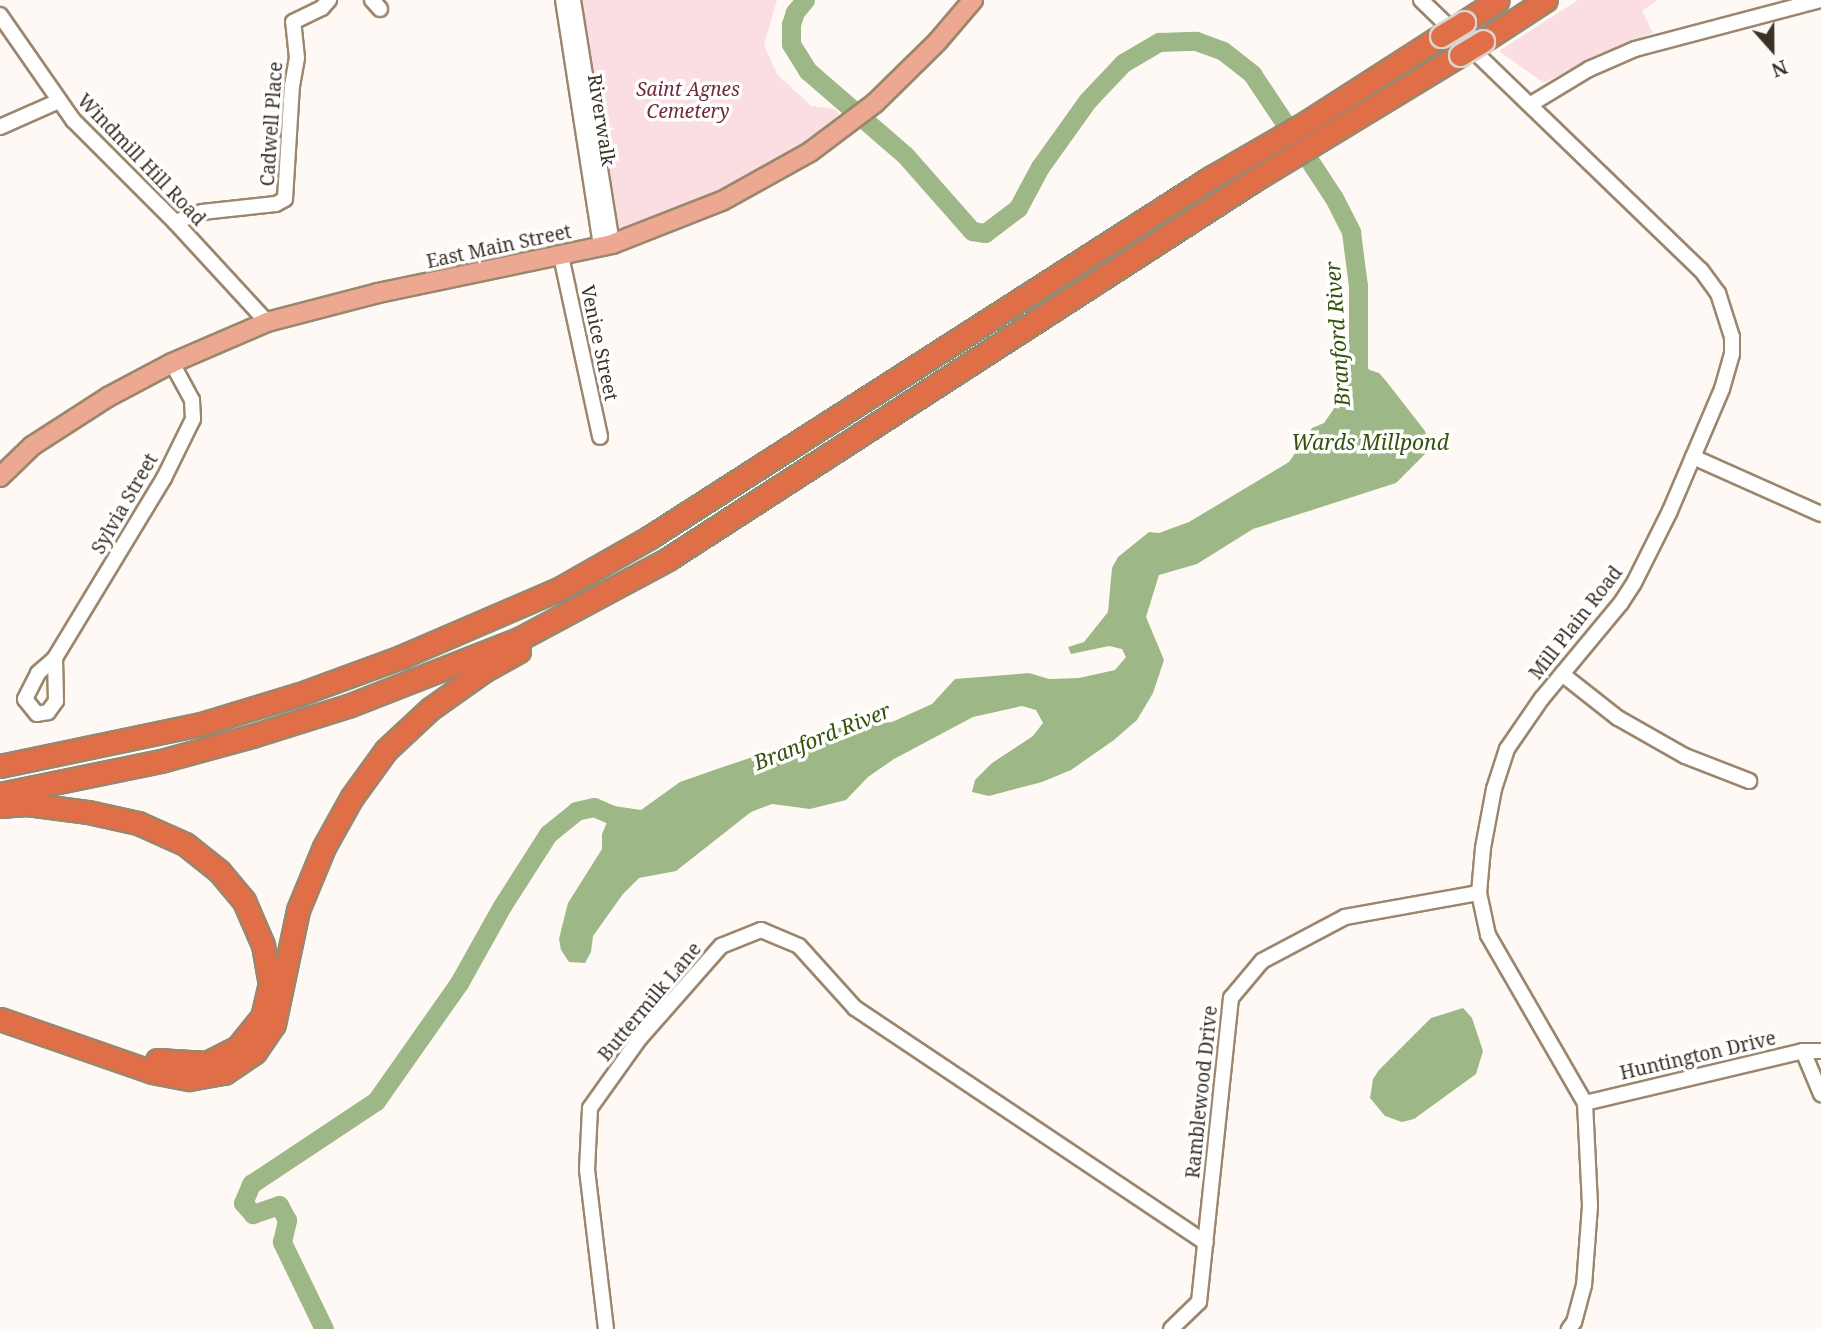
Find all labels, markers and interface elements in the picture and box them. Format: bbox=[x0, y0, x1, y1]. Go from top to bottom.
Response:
north arrow bbox=[1737, 14, 1807, 84]
text: N bbox=[1768, 54, 1791, 83]
street label: Cadwell Place bbox=[256, 61, 288, 187]
street label: Riverwalk bbox=[582, 72, 620, 168]
park label: Saint Agnes Cemetery bbox=[636, 79, 740, 123]
street label: Windmill Hill Road bbox=[72, 89, 210, 231]
street label: East Main Street bbox=[424, 221, 574, 273]
water label: Branford River bbox=[1319, 261, 1355, 407]
street label: Venice Street bbox=[576, 283, 622, 403]
water label: Wards Millpond bbox=[1291, 429, 1449, 455]
street label: Sylvia Street bbox=[87, 450, 163, 558]
street label: Mill Plain Road bbox=[1525, 562, 1627, 684]
water label: Branford River bbox=[750, 697, 894, 775]
street label: Buttermilk Lane bbox=[594, 938, 706, 1066]
street label: Ramblewood Drive bbox=[1182, 1004, 1222, 1180]
street label: Huntington Drive bbox=[1618, 1027, 1778, 1085]

